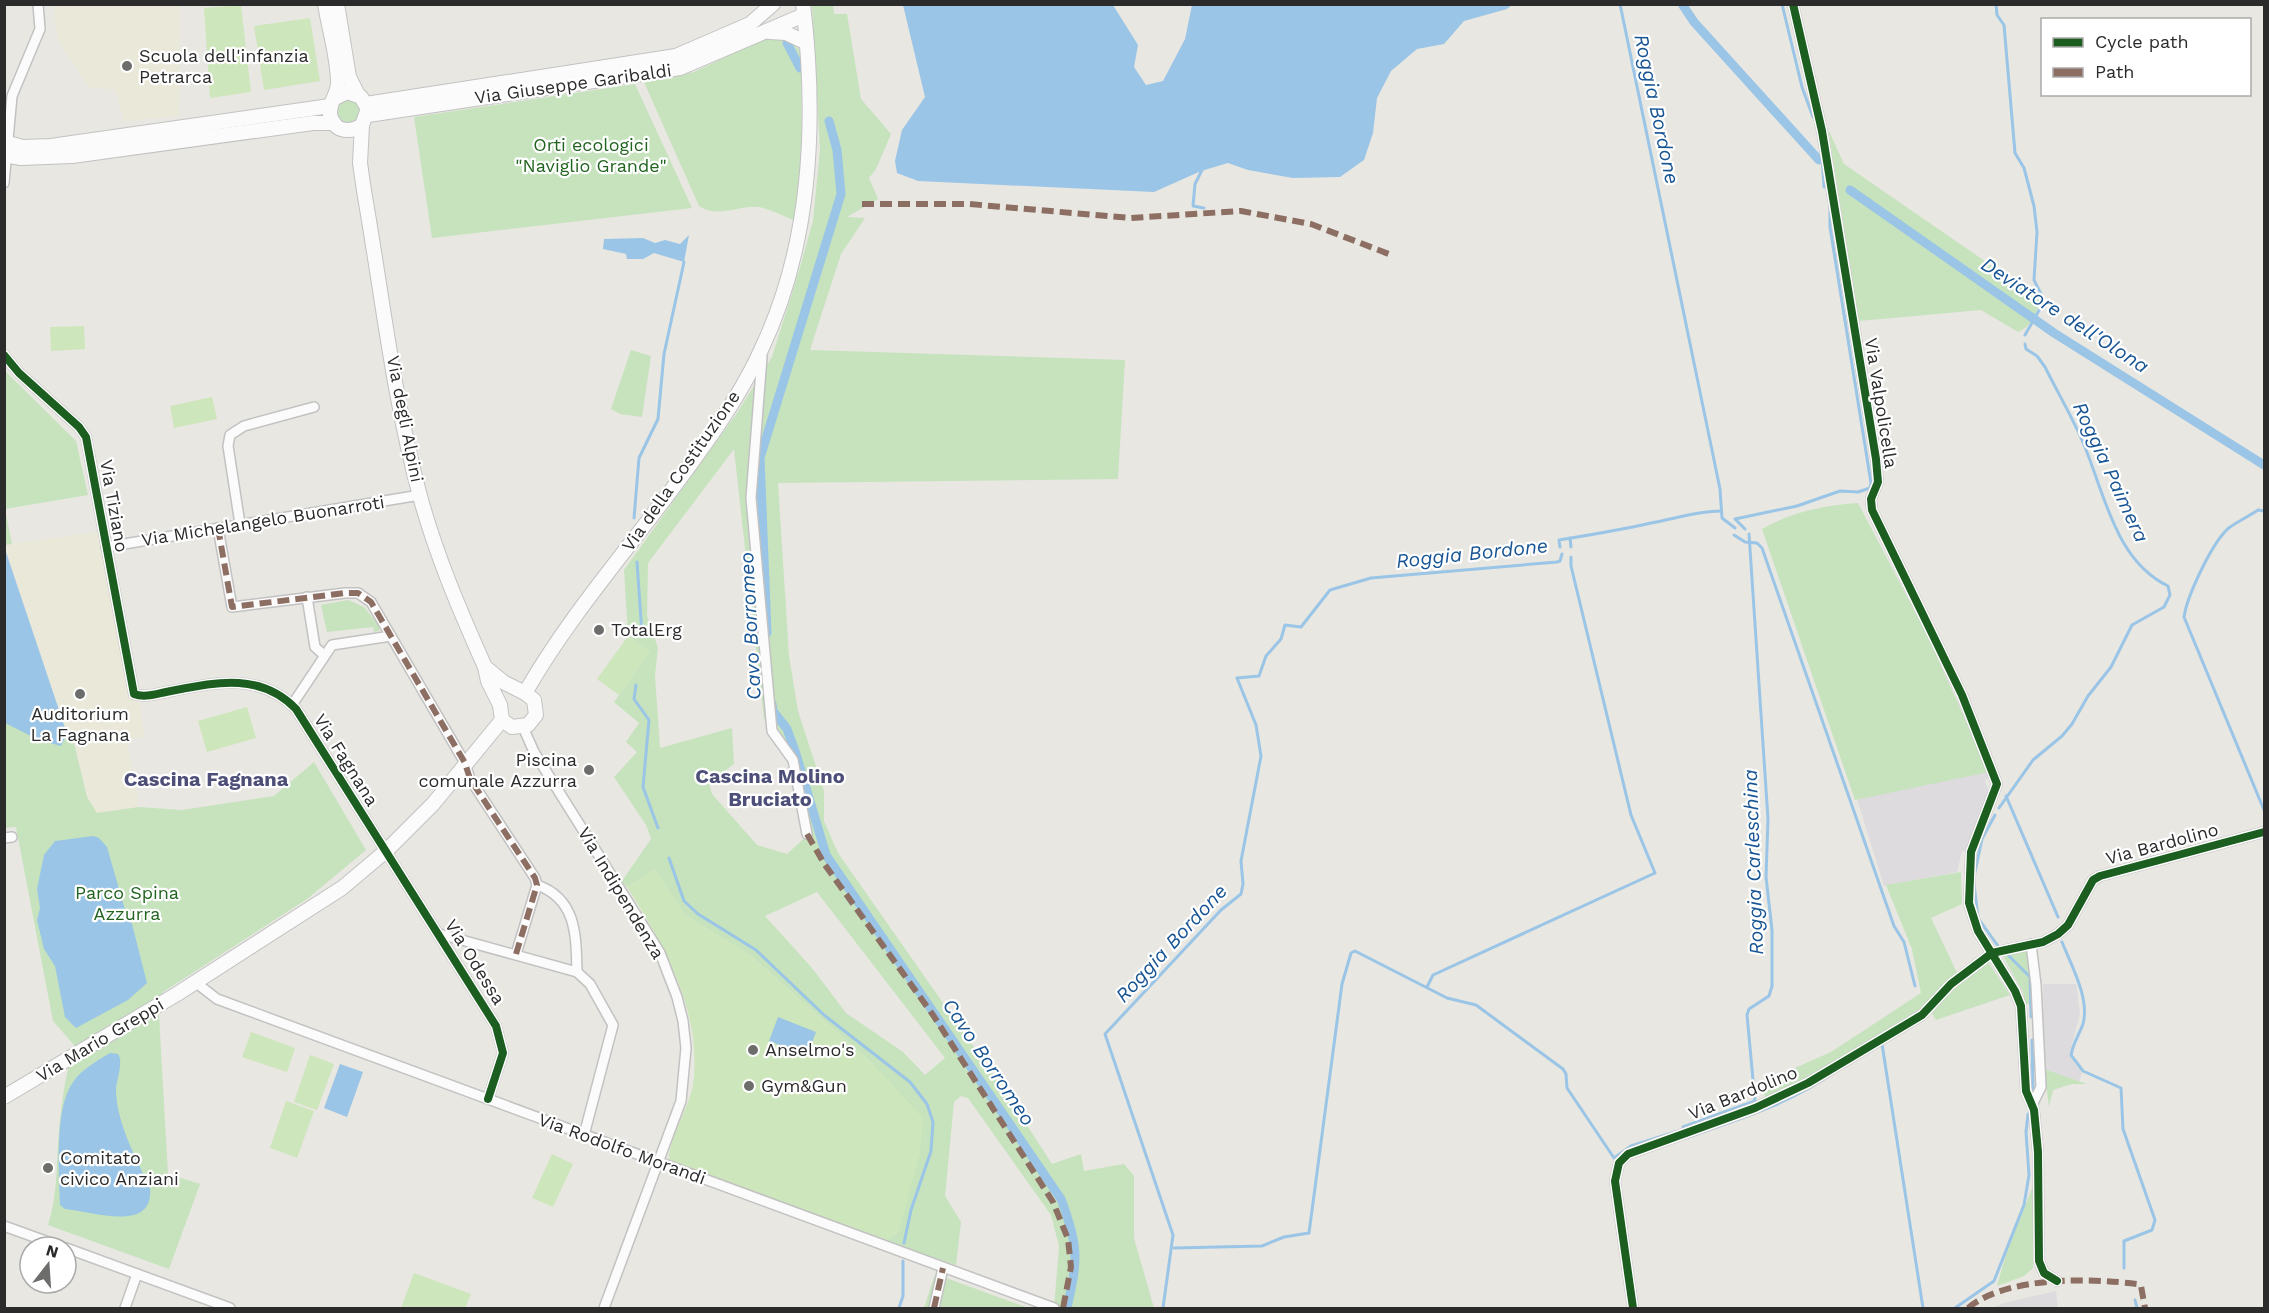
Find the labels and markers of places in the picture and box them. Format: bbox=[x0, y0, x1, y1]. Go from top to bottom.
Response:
place label: Scuola dell'infanzia Petrarca bbox=[139, 45, 309, 87]
marker: Scuola dell'infanzia Petrarca bbox=[120, 59, 134, 73]
place label: TotalErg bbox=[611, 619, 682, 640]
marker: TotalErg bbox=[592, 623, 606, 637]
marker: Auditorium La Fagnana bbox=[73, 687, 87, 701]
place label: Auditorium La Fagnana bbox=[30, 703, 130, 745]
place label: Piscina comunale Azzurra bbox=[418, 749, 577, 791]
marker: Piscina comunale Azzurra bbox=[582, 763, 596, 777]
place label: Anselmo's bbox=[765, 1039, 855, 1060]
marker: Anselmo's bbox=[746, 1043, 760, 1057]
place label: Gym&Gun bbox=[761, 1075, 847, 1096]
marker: Gym&Gun bbox=[742, 1079, 756, 1093]
place label: Comitato civico Anziani bbox=[60, 1147, 179, 1189]
marker: Comitato civico Anziani bbox=[41, 1161, 55, 1175]

